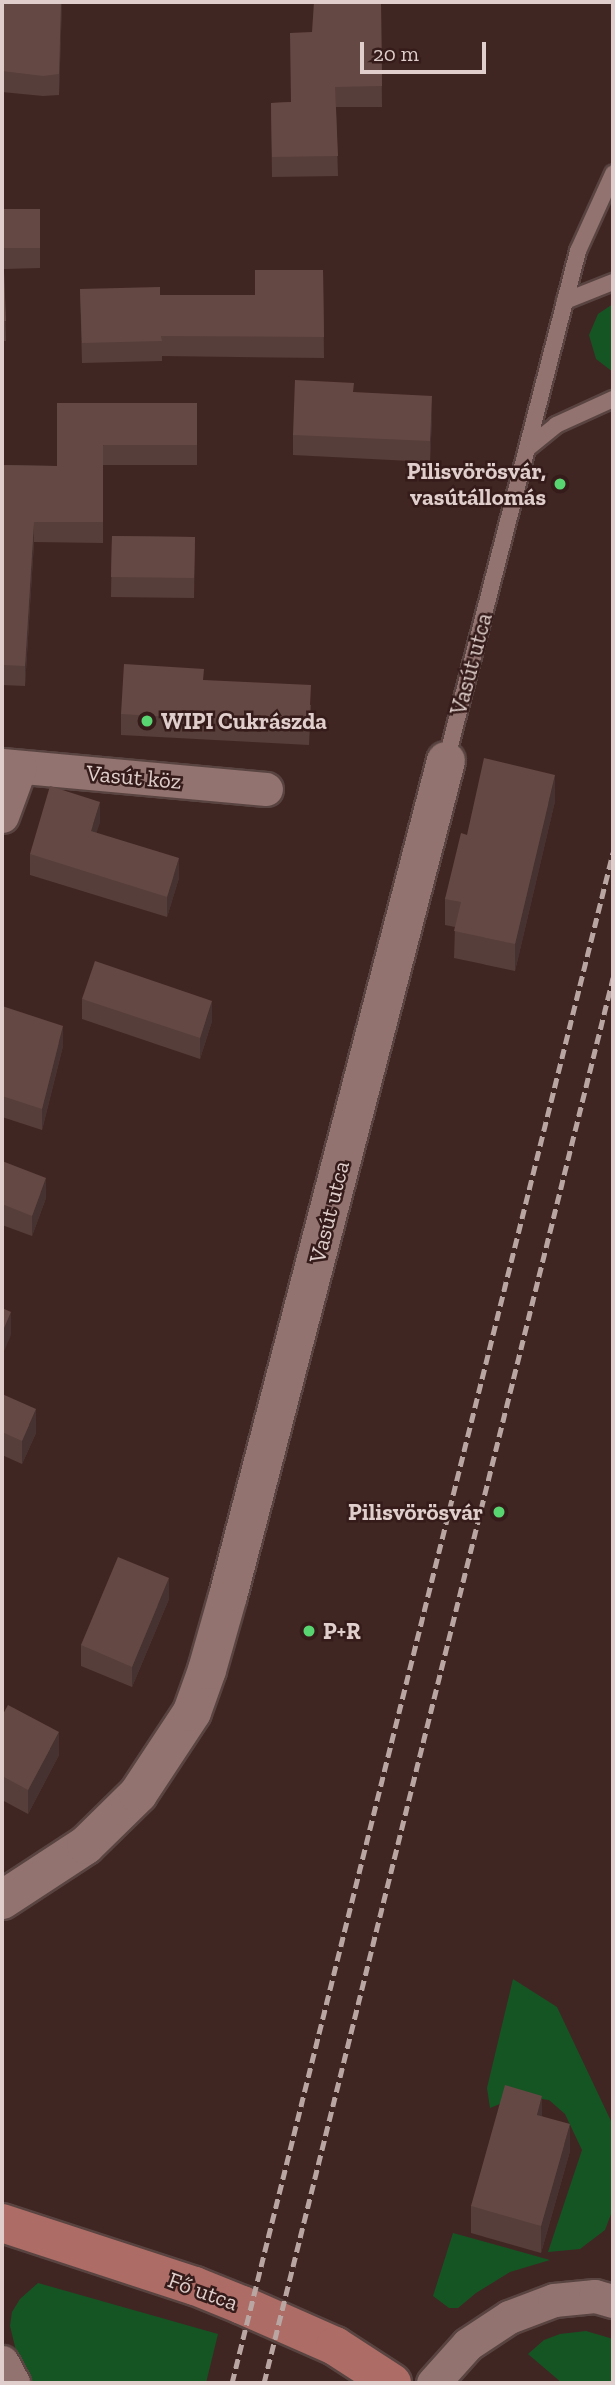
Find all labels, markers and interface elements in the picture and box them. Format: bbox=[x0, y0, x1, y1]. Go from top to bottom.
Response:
scale bar bbox=[363, 28, 489, 72]
text: 20 m bbox=[373, 41, 419, 66]
place label: Pilisvörösvár, vasútállomás bbox=[407, 457, 546, 511]
marker: Pilisvörösvár, vasútállomás bbox=[552, 476, 568, 492]
street label: Vasút utca bbox=[444, 610, 498, 718]
place label: WIPI Cukrászda bbox=[161, 707, 327, 735]
marker: WIPI Cukrászda bbox=[139, 713, 155, 729]
street label: Vasút köz bbox=[85, 759, 183, 795]
street label: Vasút utca bbox=[303, 1158, 355, 1266]
place label: Pilisvörösvár bbox=[348, 1498, 483, 1526]
marker: Pilisvörösvár bbox=[489, 1502, 509, 1522]
place label: P+R bbox=[323, 1617, 361, 1645]
marker: P+R bbox=[301, 1623, 317, 1639]
street label: Fő utca bbox=[164, 2266, 242, 2316]

